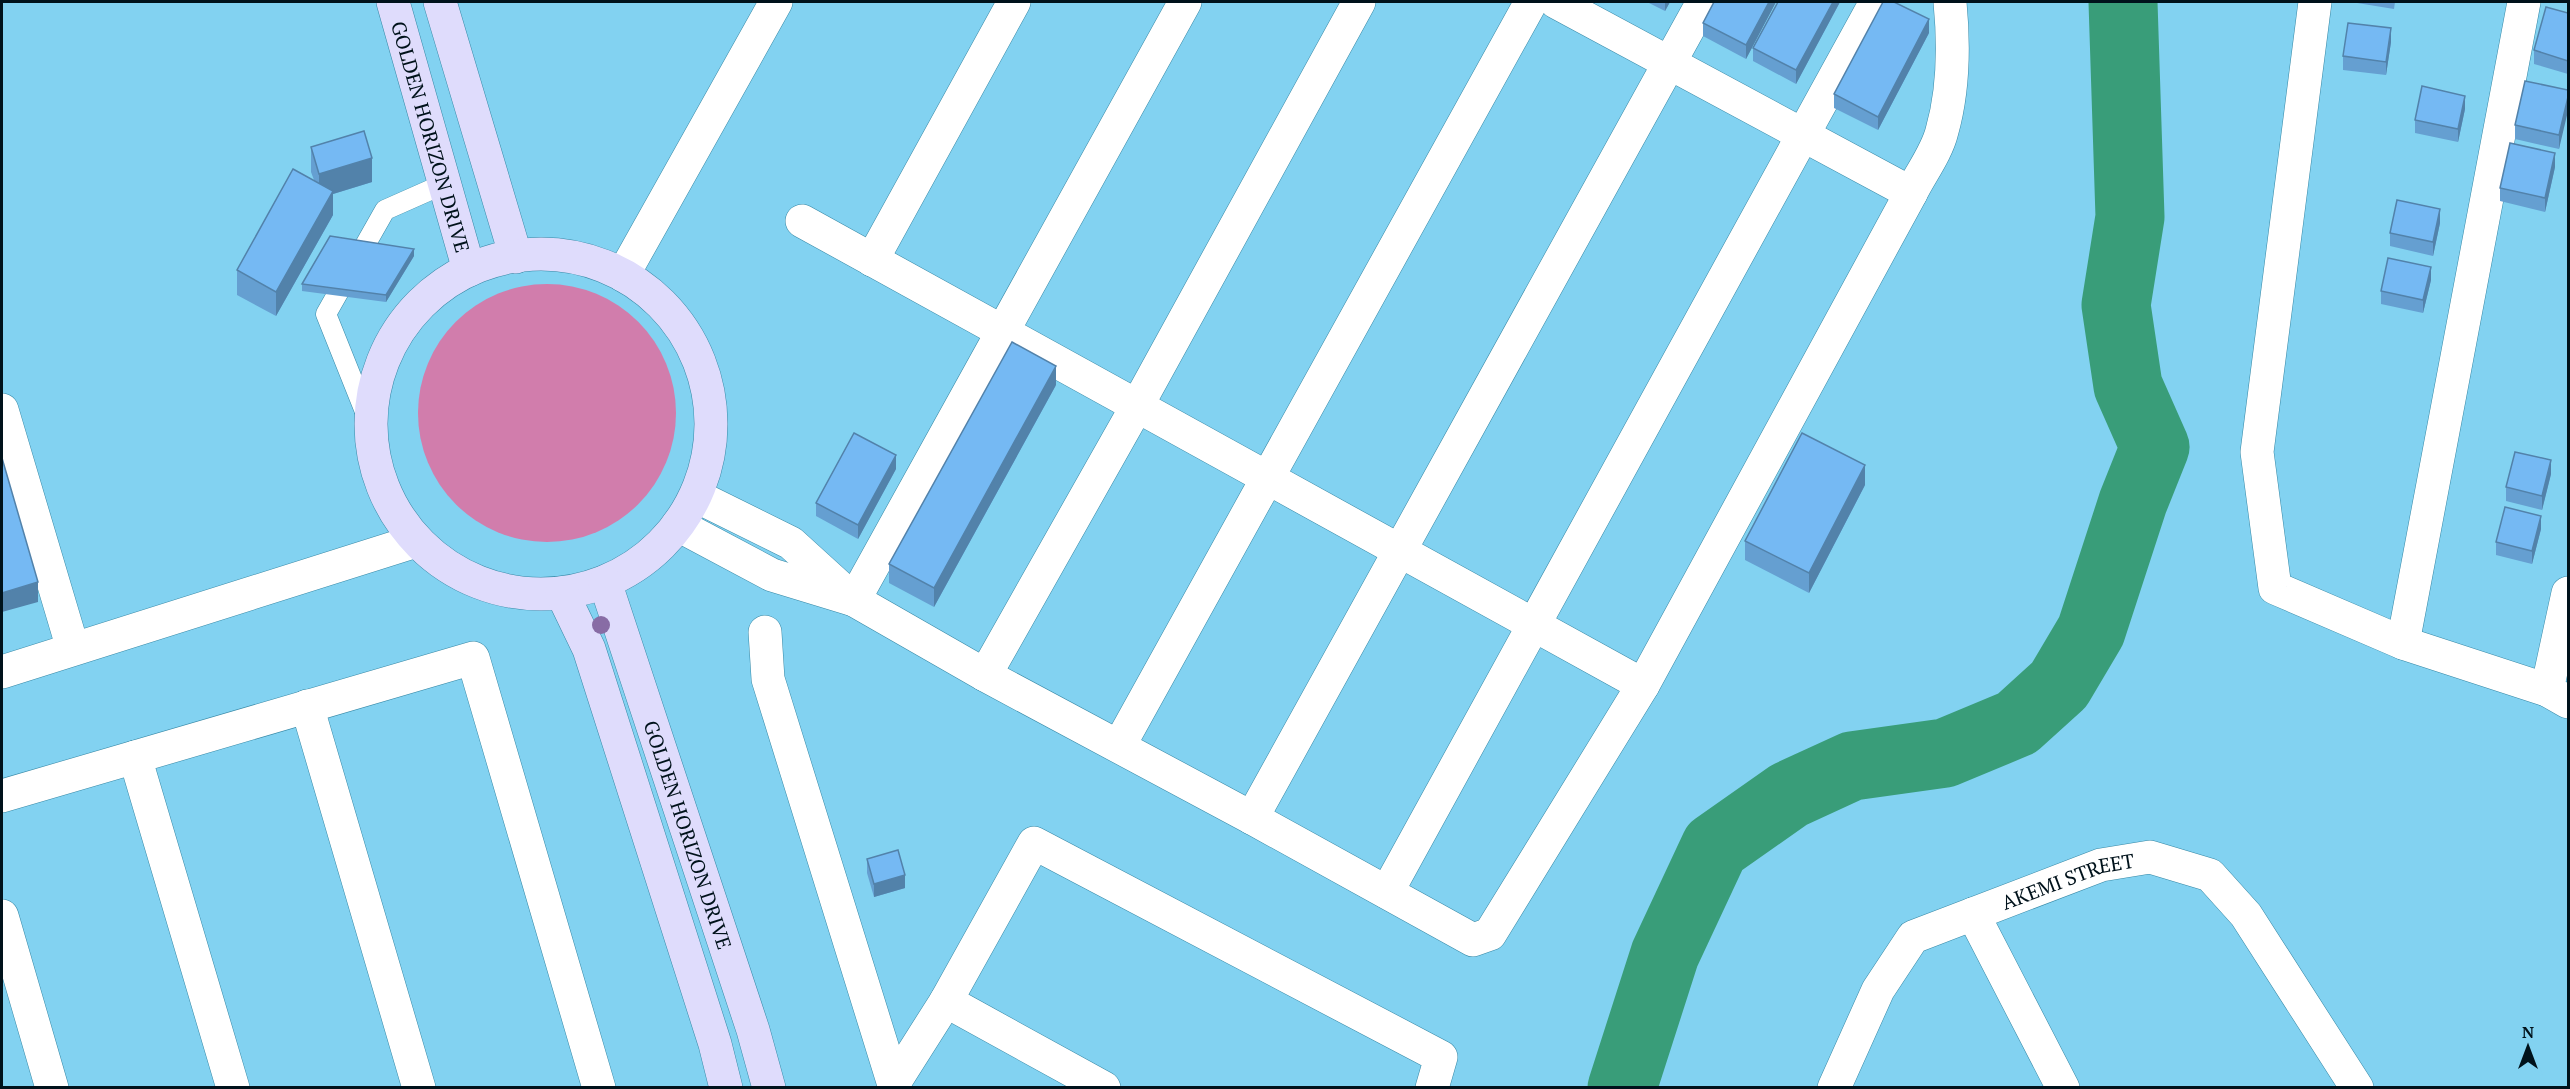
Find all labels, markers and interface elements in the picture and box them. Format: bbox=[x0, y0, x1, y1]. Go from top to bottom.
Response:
street label: GOLDEN HORIZON DRIVE bbox=[386, 18, 477, 256]
street label: GOLDEN HORIZON DRIVE bbox=[638, 717, 739, 952]
street label: AKEMI STREET bbox=[1997, 846, 2136, 915]
north arrow bbox=[2498, 1017, 2558, 1077]
text: N bbox=[2522, 1021, 2534, 1043]

